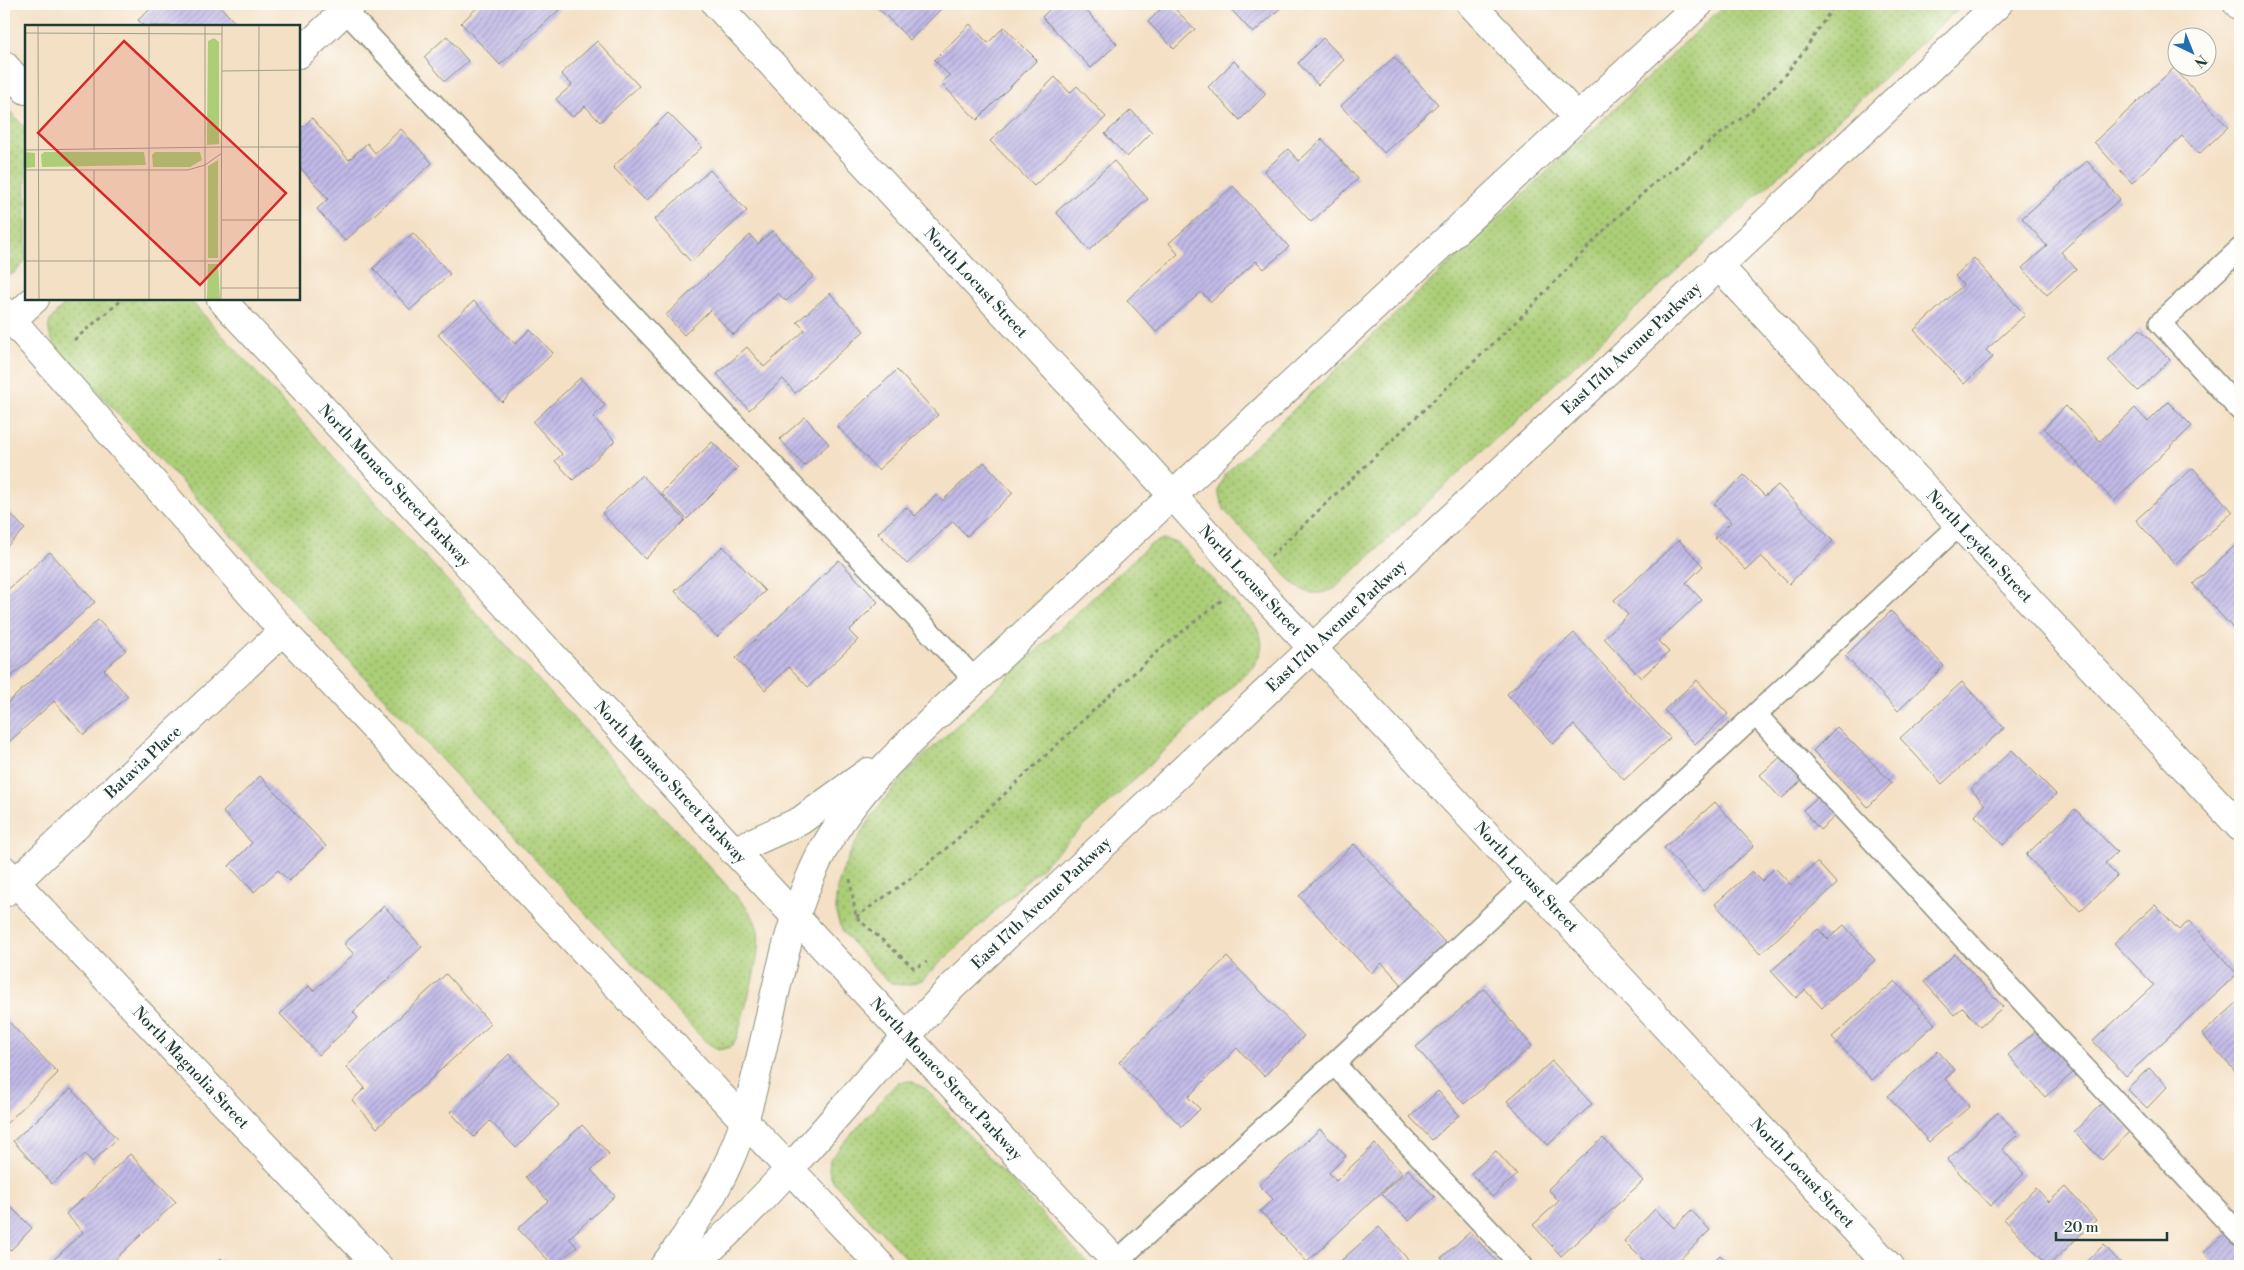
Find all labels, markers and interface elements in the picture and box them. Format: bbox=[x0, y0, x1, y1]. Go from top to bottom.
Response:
inset map bbox=[25, 25, 300, 300]
north arrow bbox=[2166, 28, 2216, 78]
text: N bbox=[2190, 50, 2210, 71]
street label: North Locust Street bbox=[920, 224, 1032, 342]
street label: East 17th Avenue Parkway bbox=[1557, 278, 1706, 419]
street label: North Monaco Street Parkway bbox=[314, 400, 475, 571]
street label: North Leyden Street bbox=[1922, 486, 2037, 607]
street label: North Locust Street bbox=[1194, 521, 1306, 640]
street label: East 17th Avenue Parkway bbox=[1262, 555, 1411, 696]
street label: North Monaco Street Parkway bbox=[590, 697, 751, 868]
street label: Batavia Place bbox=[100, 721, 186, 804]
street label: North Locust Street bbox=[1470, 818, 1582, 936]
street label: East 17th Avenue Parkway bbox=[967, 833, 1115, 974]
street label: North Monaco Street Parkway bbox=[866, 993, 1027, 1165]
street label: North Magnolia Street bbox=[128, 1002, 253, 1133]
street label: North Locust Street bbox=[1746, 1114, 1859, 1233]
scale bar bbox=[2056, 1210, 2168, 1242]
text: 20 m bbox=[2064, 1218, 2099, 1237]

